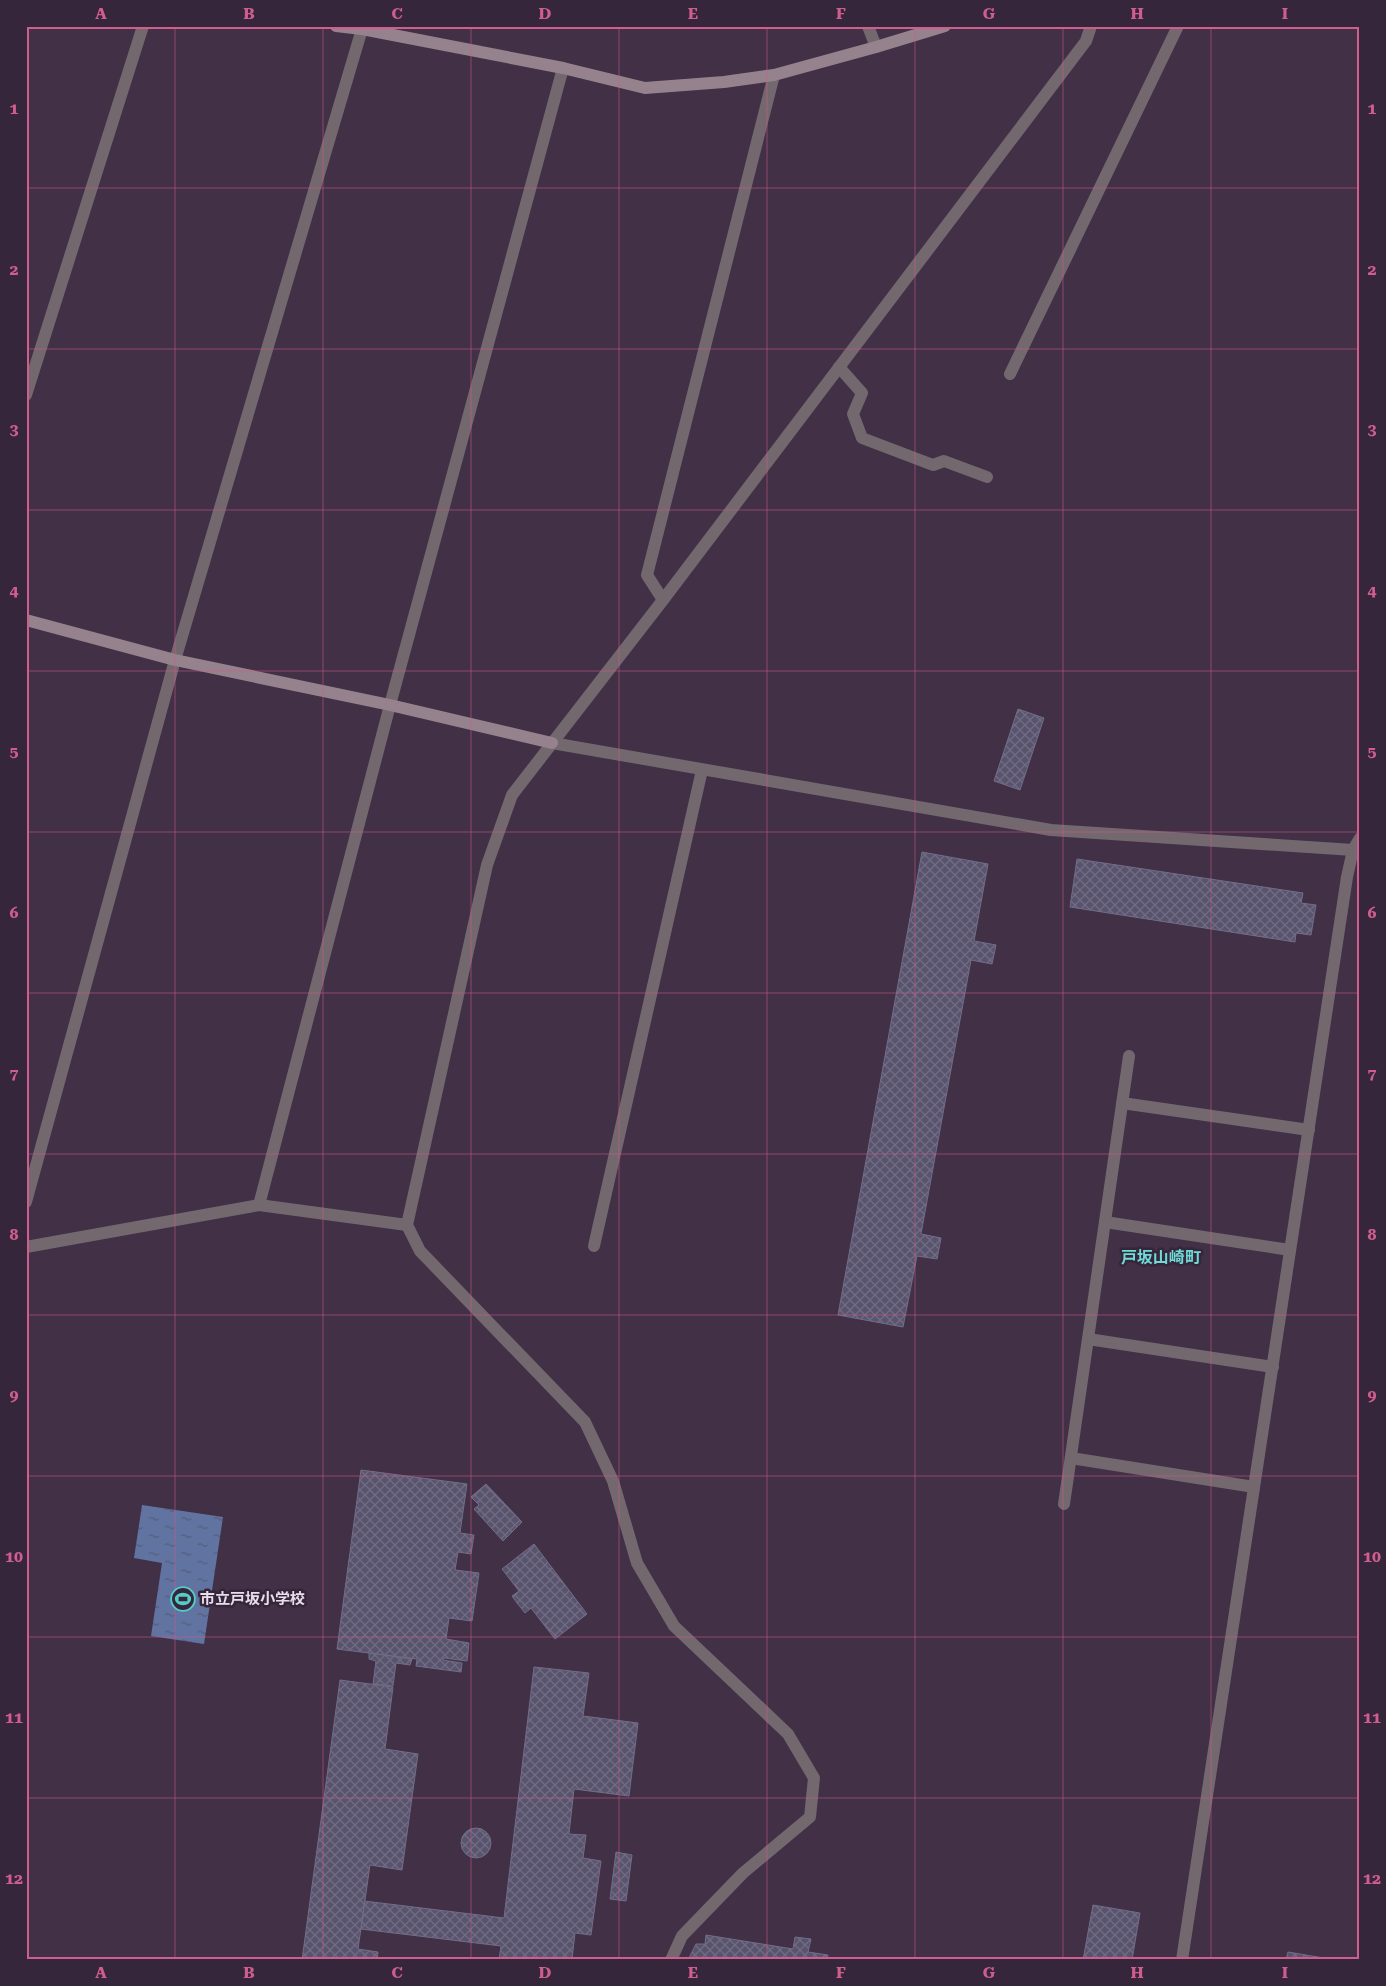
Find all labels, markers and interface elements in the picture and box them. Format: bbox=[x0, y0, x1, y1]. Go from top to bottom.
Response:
text: A bbox=[95, 4, 107, 23]
text: B bbox=[243, 4, 255, 23]
text: C bbox=[391, 4, 403, 23]
text: D bbox=[539, 4, 552, 23]
text: E bbox=[688, 4, 698, 23]
text: F bbox=[836, 4, 846, 23]
text: G bbox=[983, 4, 996, 23]
text: H bbox=[1130, 4, 1144, 23]
text: I bbox=[1282, 4, 1288, 23]
text: 1 bbox=[10, 99, 19, 118]
text: 1 bbox=[1368, 99, 1377, 118]
text: 2 bbox=[10, 260, 19, 279]
text: 2 bbox=[1368, 260, 1377, 279]
text: 3 bbox=[10, 420, 19, 439]
text: 3 bbox=[1368, 420, 1377, 439]
text: 4 bbox=[10, 581, 19, 600]
text: 4 bbox=[1368, 581, 1377, 600]
text: 5 bbox=[10, 742, 19, 761]
text: 5 bbox=[1368, 742, 1377, 761]
text: 6 bbox=[10, 903, 19, 922]
text: 6 bbox=[1368, 903, 1377, 922]
text: 7 bbox=[10, 1064, 19, 1083]
text: 7 bbox=[1368, 1064, 1377, 1083]
text: 8 bbox=[10, 1225, 19, 1244]
text: 8 bbox=[1368, 1225, 1377, 1244]
district label: 戸坂山崎町 bbox=[1121, 1248, 1201, 1267]
text: 9 bbox=[10, 1386, 19, 1405]
text: 9 bbox=[1368, 1386, 1377, 1405]
text: 10 bbox=[5, 1547, 23, 1566]
text: 10 bbox=[1363, 1547, 1381, 1566]
sports icon: 市立戸坂小学校 bbox=[170, 1586, 196, 1612]
place label: 市立戸坂小学校 bbox=[200, 1590, 305, 1608]
text: 11 bbox=[5, 1708, 23, 1727]
text: 11 bbox=[1363, 1708, 1381, 1727]
text: 12 bbox=[5, 1869, 23, 1888]
text: 12 bbox=[1363, 1869, 1381, 1888]
text: A bbox=[95, 1963, 107, 1982]
text: B bbox=[243, 1963, 255, 1982]
text: C bbox=[391, 1963, 403, 1982]
text: D bbox=[539, 1963, 552, 1982]
text: E bbox=[688, 1963, 698, 1982]
text: F bbox=[836, 1963, 846, 1982]
text: G bbox=[983, 1963, 996, 1982]
text: H bbox=[1130, 1963, 1144, 1982]
text: I bbox=[1282, 1963, 1288, 1982]

